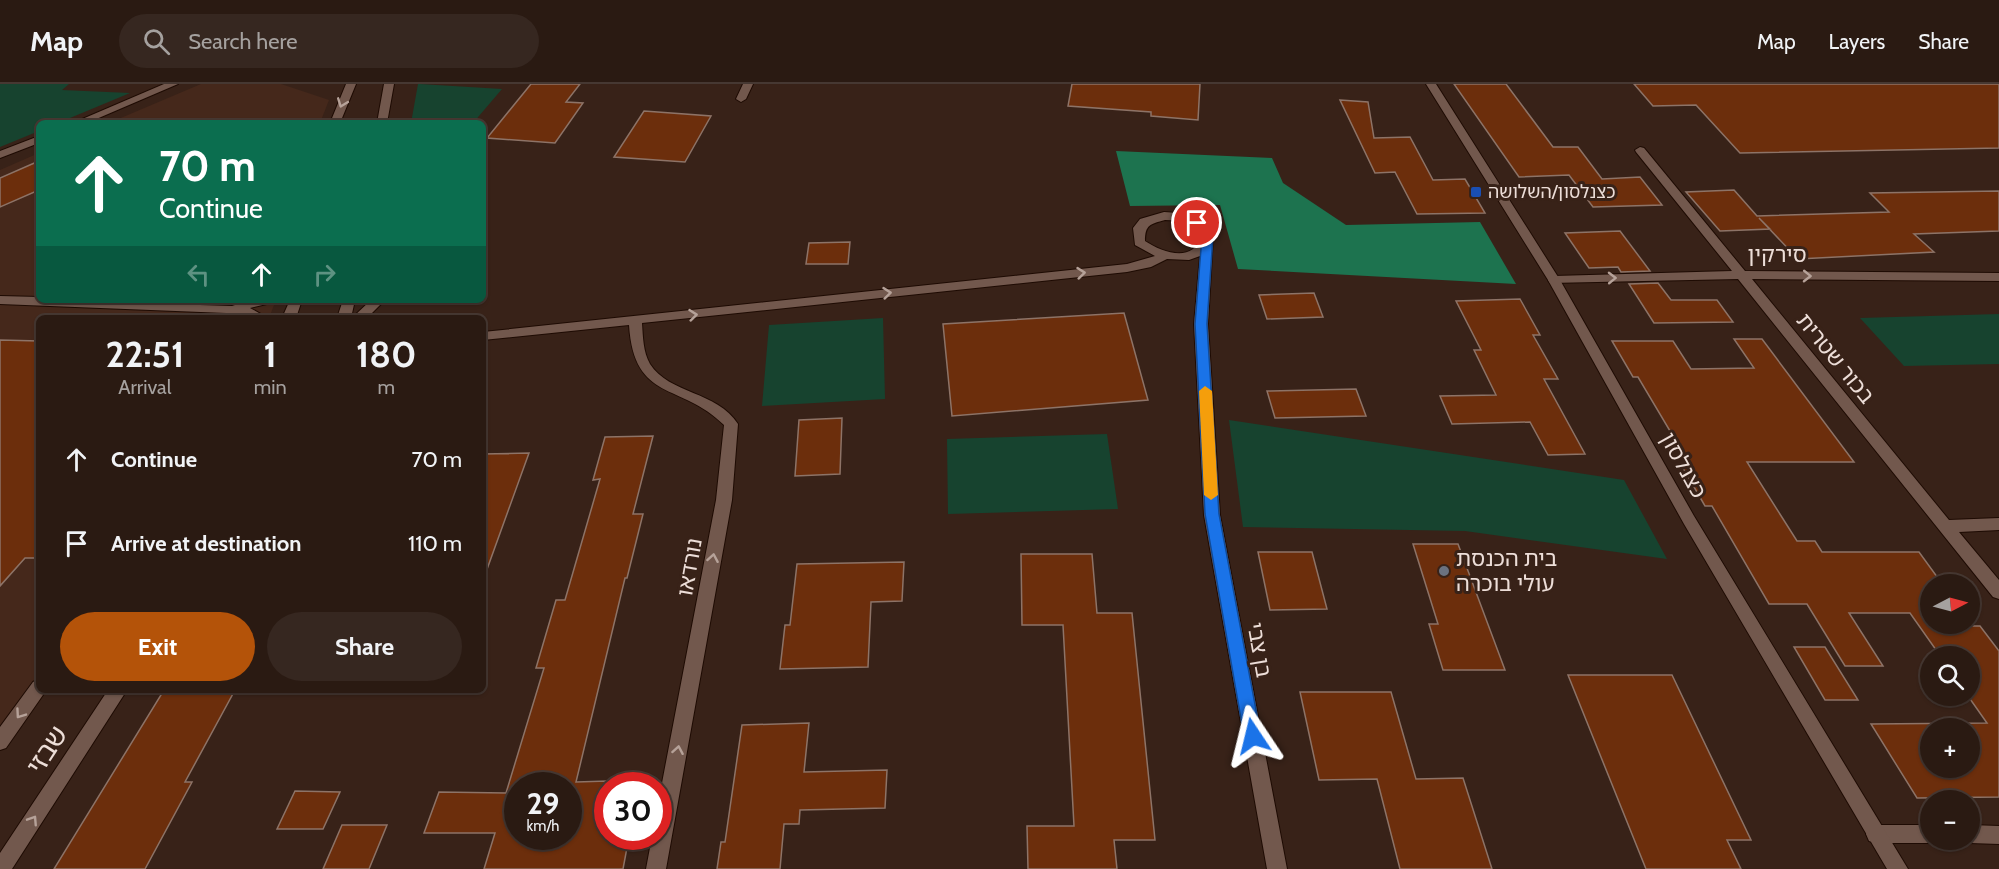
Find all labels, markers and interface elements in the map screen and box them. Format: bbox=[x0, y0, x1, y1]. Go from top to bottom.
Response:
search box bbox=[119, 14, 539, 68]
text: Map bbox=[30, 24, 83, 58]
icon: search bbox=[140, 25, 173, 58]
text: Search here bbox=[188, 28, 297, 55]
text: Map bbox=[1757, 29, 1796, 54]
text: Layers bbox=[1829, 29, 1885, 54]
text: Share bbox=[1918, 29, 1969, 54]
one-way arrow bbox=[337, 97, 349, 108]
text: 70 m bbox=[159, 140, 256, 192]
icon: ahead bbox=[60, 144, 138, 222]
place label: כצנלסון/השלושה bbox=[1488, 181, 1616, 203]
marker: כצנלסון/השלושה bbox=[1469, 185, 1483, 199]
text: Continue bbox=[159, 192, 263, 225]
pin bbox=[1171, 197, 1222, 248]
icon: arrive bbox=[1180, 206, 1213, 239]
street label: סירקין bbox=[1747, 241, 1807, 268]
icon: left bbox=[182, 258, 215, 291]
icon: ahead bbox=[245, 258, 278, 291]
icon: right bbox=[308, 258, 341, 291]
one-way arrow bbox=[1077, 267, 1086, 280]
one-way arrow bbox=[1803, 270, 1812, 282]
one-way arrow bbox=[1608, 272, 1617, 284]
one-way arrow bbox=[883, 287, 892, 300]
street label: בכור שטרית bbox=[1791, 307, 1880, 409]
one-way arrow bbox=[689, 309, 698, 322]
text: 22:51 bbox=[105, 332, 184, 376]
text: 1 bbox=[263, 332, 277, 376]
text: 180 bbox=[356, 332, 417, 376]
text: Arrival bbox=[118, 375, 171, 399]
text: min bbox=[254, 375, 287, 399]
text: m bbox=[378, 375, 395, 399]
street label: כצנלסון bbox=[1655, 428, 1713, 503]
icon: ahead bbox=[60, 443, 93, 476]
text: Continue bbox=[111, 446, 197, 473]
text: 70 m bbox=[412, 446, 462, 473]
icon: arrive bbox=[60, 527, 93, 560]
text: Arrive at destination bbox=[111, 530, 301, 557]
text: 110 m bbox=[408, 530, 462, 557]
street label: נורדאו bbox=[671, 536, 708, 598]
place label: בית הכנסת עולי בוכרה bbox=[1456, 545, 1557, 597]
one-way arrow bbox=[706, 553, 719, 563]
marker: בית הכנסת עולי בוכרה bbox=[1437, 564, 1451, 578]
north arrow bbox=[1920, 574, 1980, 634]
map controls bbox=[1920, 574, 1980, 850]
button: Exit bbox=[60, 612, 255, 681]
button: Share bbox=[267, 612, 462, 681]
street label: בן צבי bbox=[1241, 620, 1278, 680]
button: search bbox=[1920, 646, 1980, 706]
position arrow bbox=[1221, 704, 1285, 768]
one-way arrow bbox=[16, 708, 27, 719]
button: + bbox=[1920, 718, 1980, 778]
street label: שבזי bbox=[19, 719, 74, 780]
one-way arrow bbox=[671, 745, 684, 755]
speed limit sign: 30 bbox=[594, 772, 672, 850]
text: 29 bbox=[527, 785, 559, 822]
button: − bbox=[1920, 790, 1980, 850]
one-way arrow bbox=[26, 816, 37, 827]
text: km/h bbox=[527, 817, 559, 835]

